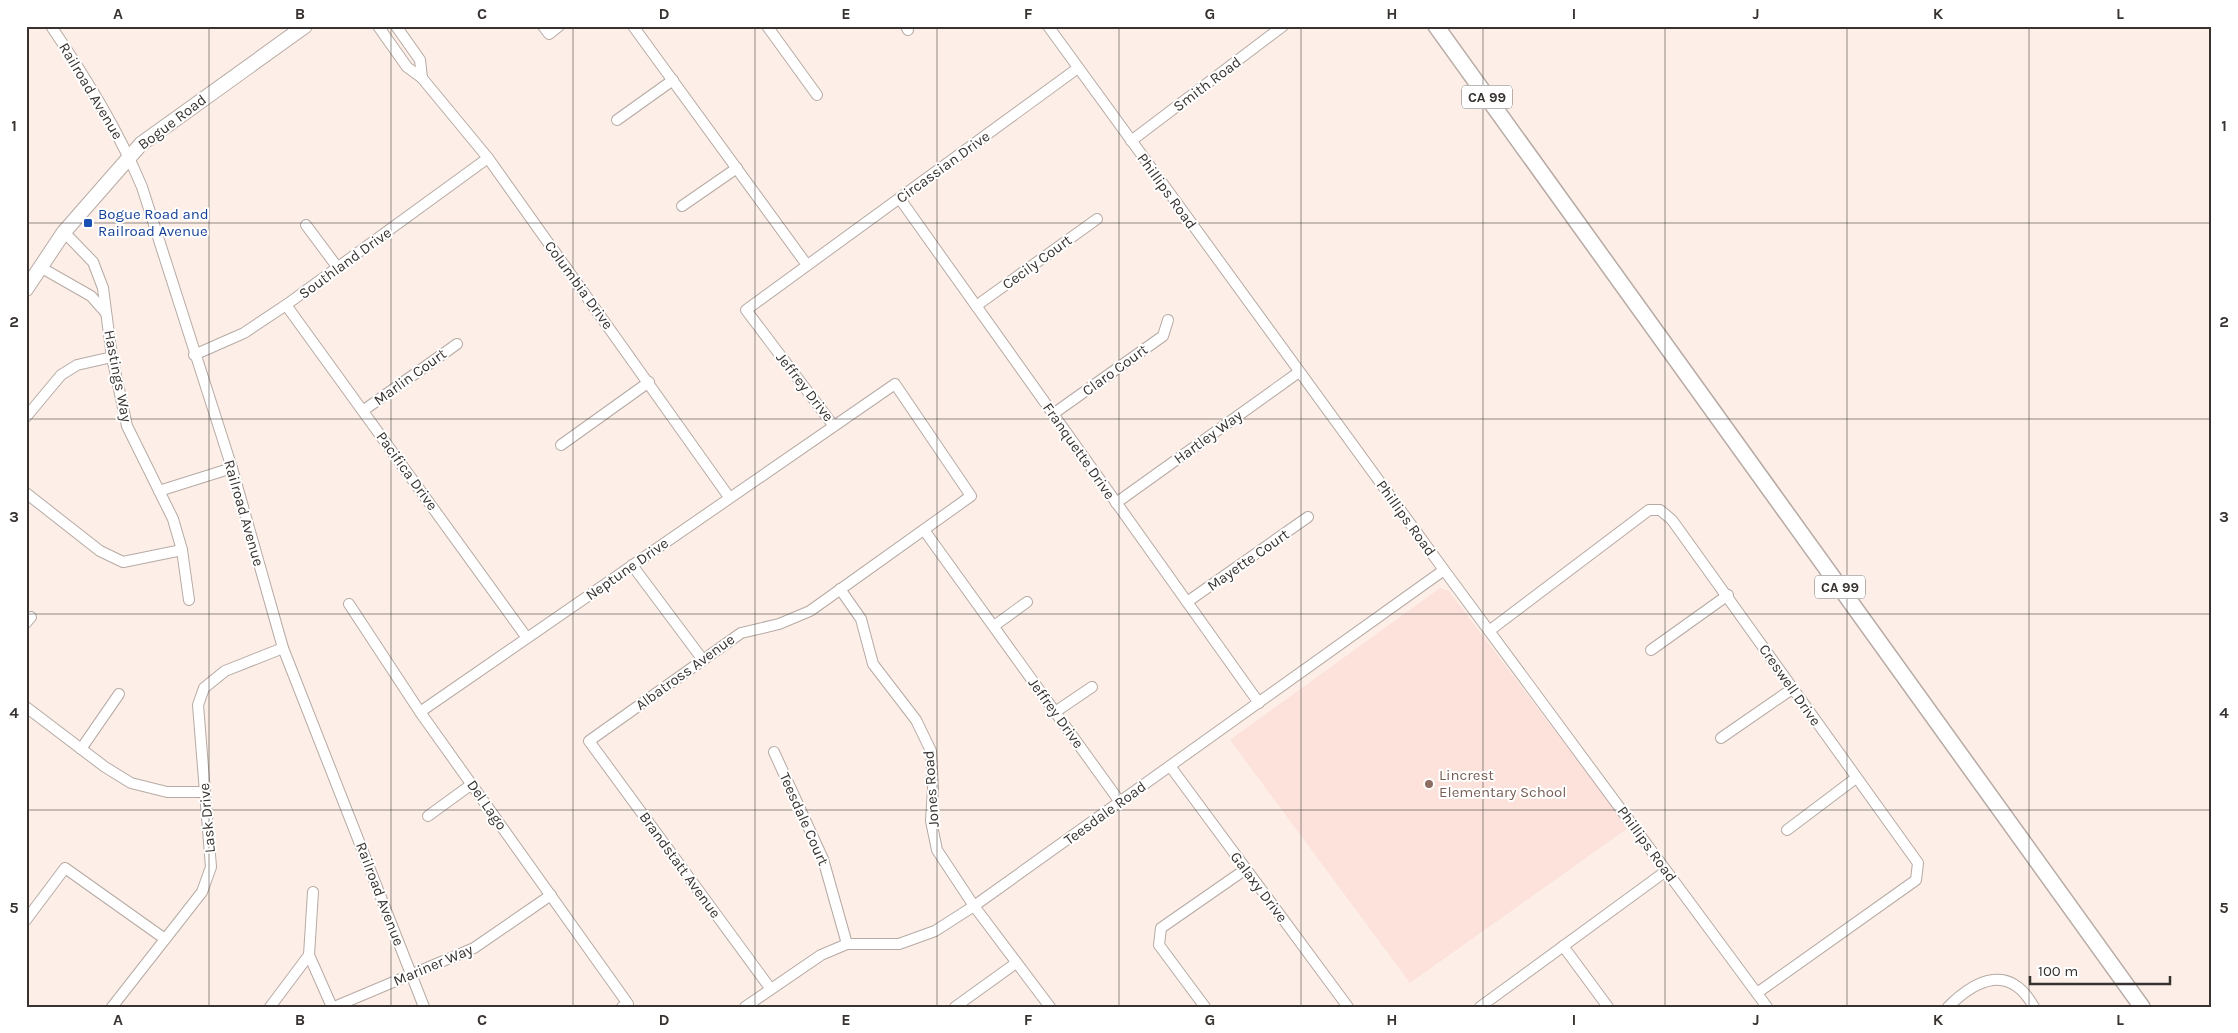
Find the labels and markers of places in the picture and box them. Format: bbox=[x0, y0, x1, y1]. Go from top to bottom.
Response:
place label: Bogue Road and Railroad Avenue bbox=[98, 205, 209, 240]
marker: Bogue Road and Railroad Avenue bbox=[82, 217, 94, 229]
place label: Lincrest Elementary School bbox=[1439, 766, 1566, 801]
marker: Lincrest Elementary School bbox=[1423, 778, 1435, 790]

